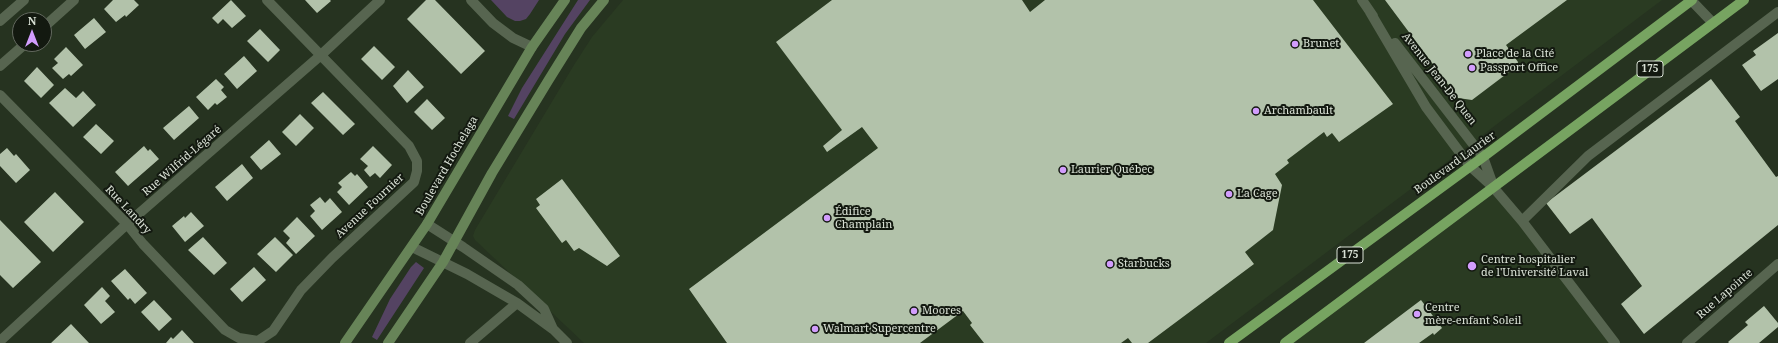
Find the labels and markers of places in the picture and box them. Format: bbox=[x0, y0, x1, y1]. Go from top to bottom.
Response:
place label: Brunet bbox=[1303, 37, 1339, 51]
marker: Brunet bbox=[1290, 39, 1300, 49]
place label: Place de la Cité bbox=[1476, 47, 1554, 61]
marker: Place de la Cité bbox=[1463, 49, 1473, 59]
place label: Passport Office bbox=[1480, 61, 1558, 75]
marker: Passport Office bbox=[1467, 63, 1477, 73]
place label: Archambault bbox=[1264, 104, 1333, 118]
marker: Archambault bbox=[1251, 106, 1261, 116]
place label: Laurier Québec bbox=[1071, 163, 1153, 177]
marker: Laurier Québec bbox=[1058, 165, 1068, 175]
place label: La Cage bbox=[1237, 187, 1278, 201]
marker: La Cage bbox=[1224, 189, 1234, 199]
place label: Édifice Champlain bbox=[835, 205, 892, 231]
marker: Édifice Champlain bbox=[822, 213, 832, 223]
place label: Centre hospitalier de l'Université Laval bbox=[1481, 253, 1588, 279]
place label: Starbucks bbox=[1118, 257, 1170, 271]
marker: Starbucks bbox=[1105, 259, 1115, 269]
marker: Centre hospitalier de l'Université Laval bbox=[1466, 260, 1478, 272]
place label: Centre mère-enfant Soleil bbox=[1425, 301, 1521, 327]
place label: Moores bbox=[922, 304, 961, 318]
marker: Moores bbox=[909, 306, 919, 316]
marker: Centre mère-enfant Soleil bbox=[1412, 309, 1422, 319]
place label: Walmart Supercentre bbox=[823, 322, 936, 336]
marker: Walmart Supercentre bbox=[810, 324, 820, 334]

